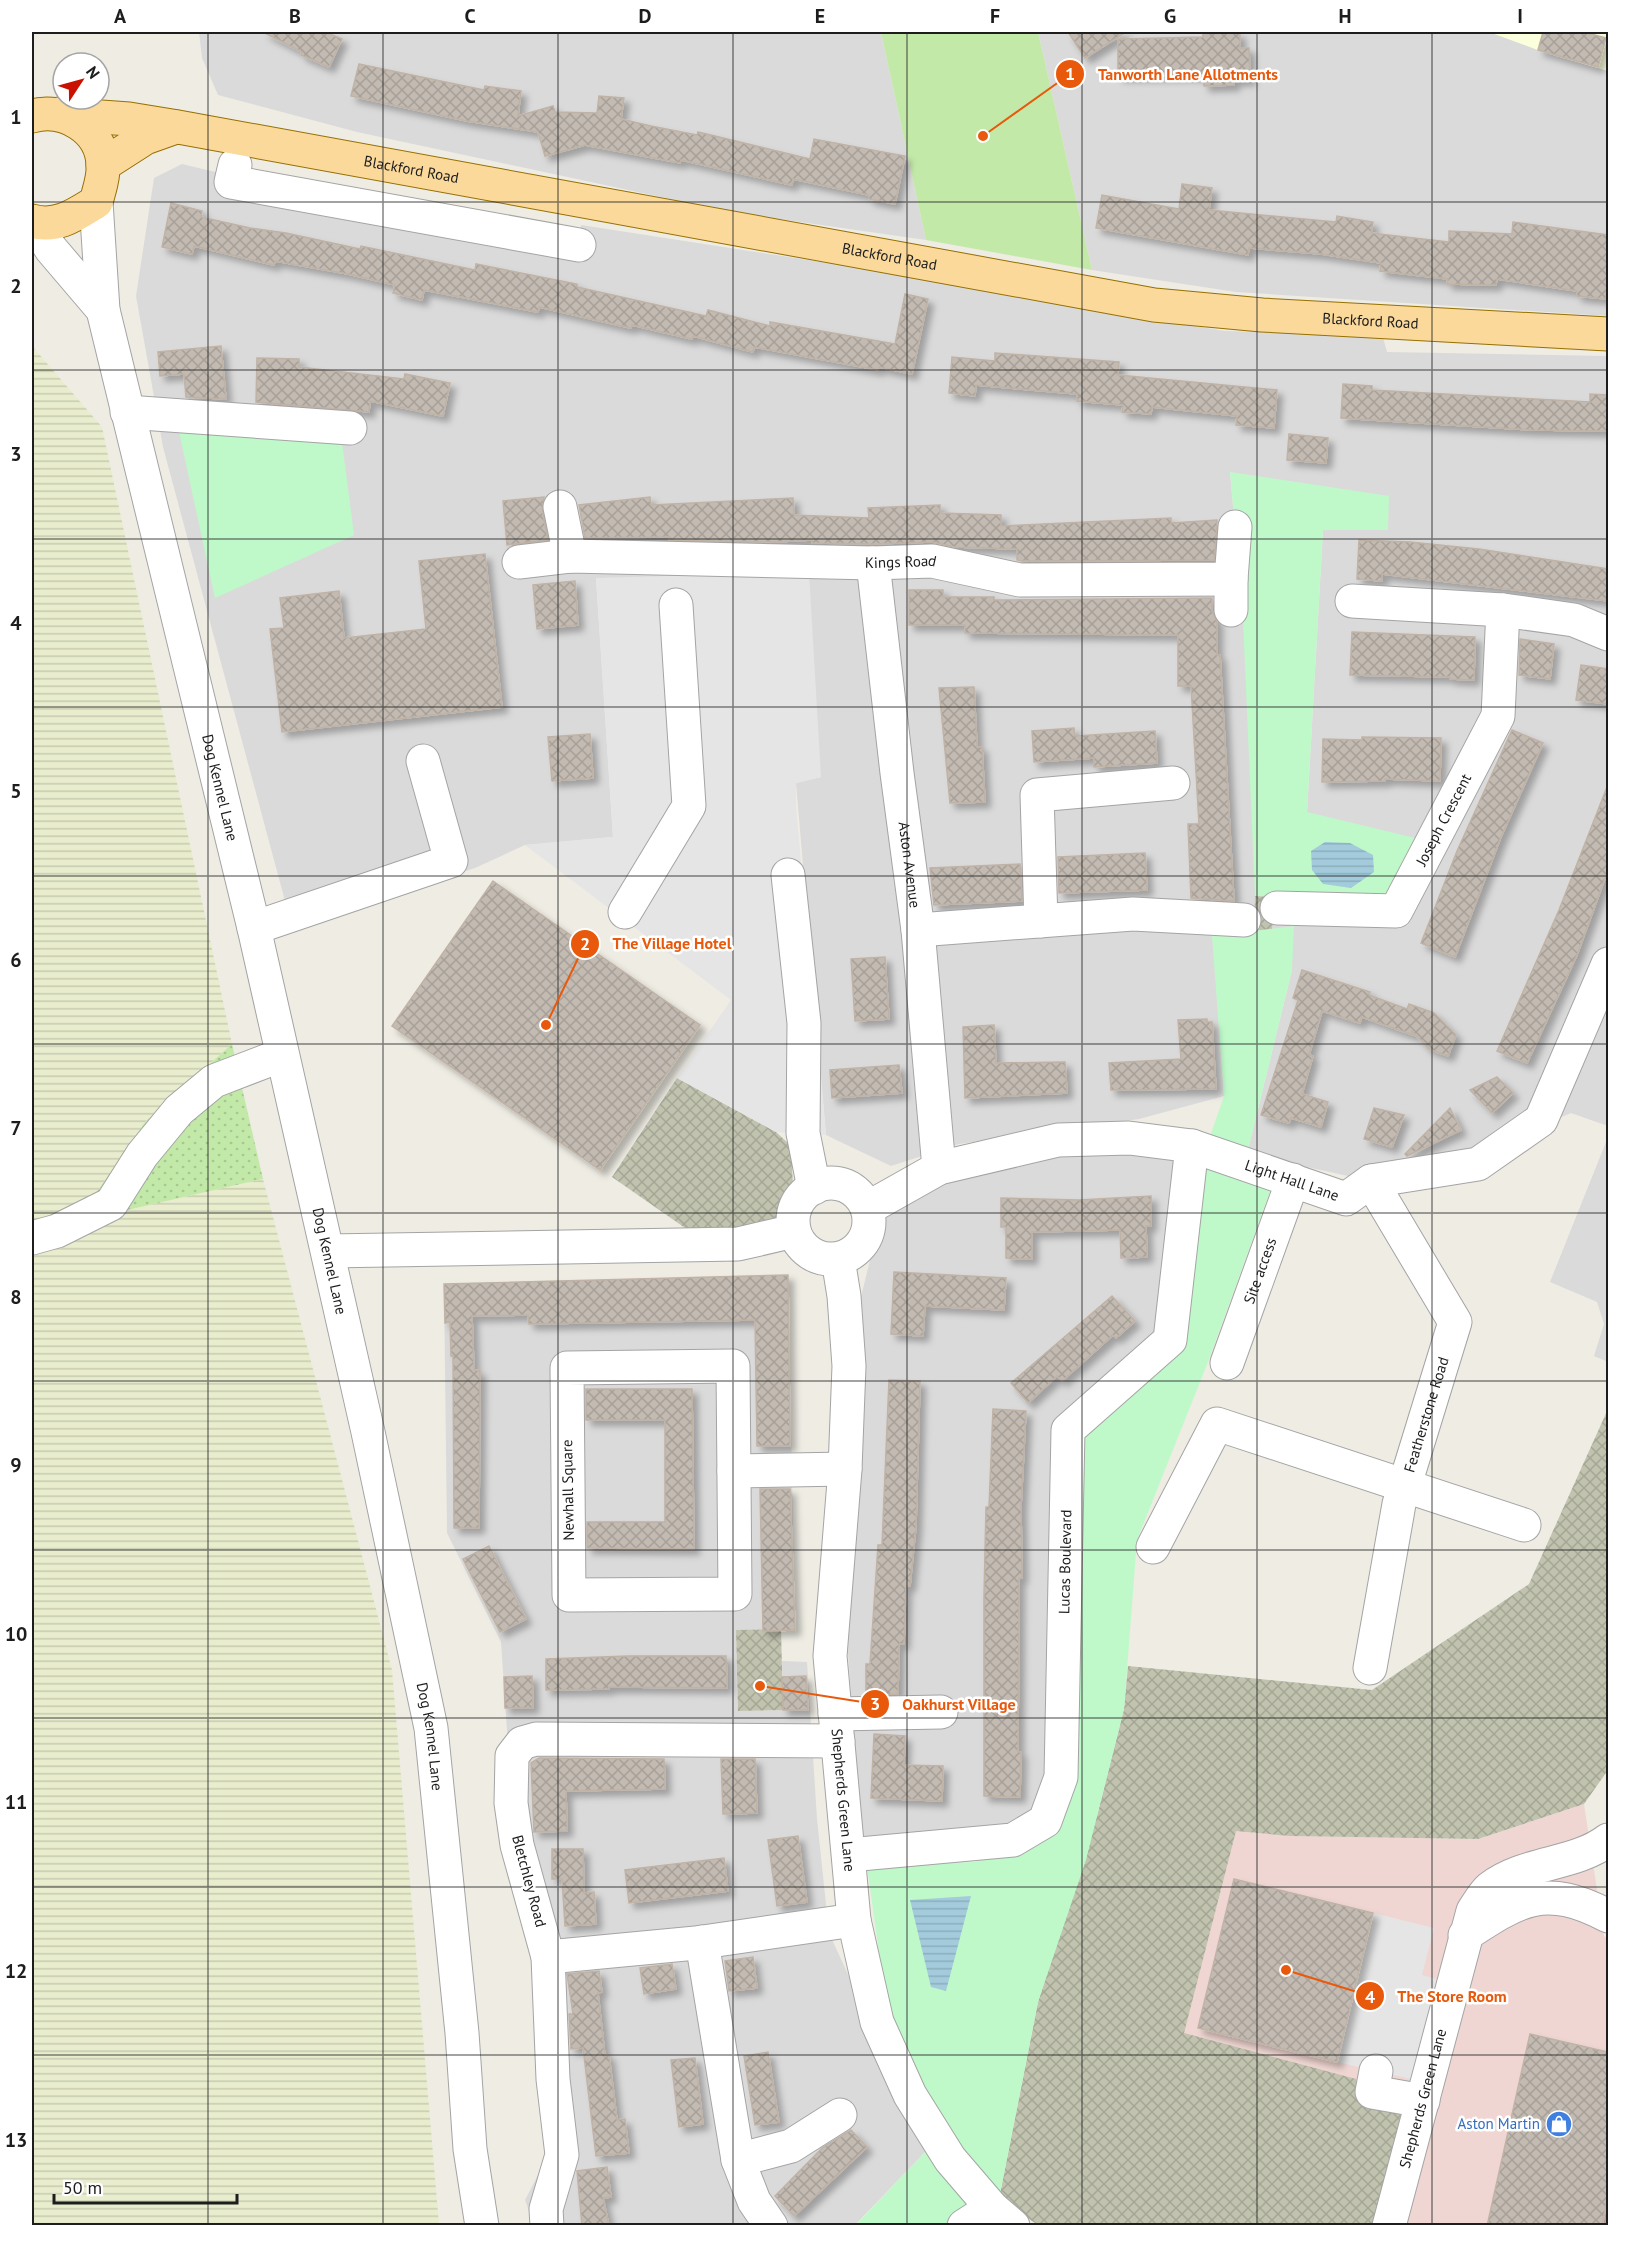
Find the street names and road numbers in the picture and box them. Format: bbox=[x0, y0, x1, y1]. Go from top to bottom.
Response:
street label: Blackford Road bbox=[362, 151, 460, 187]
street label: Blackford Road bbox=[840, 238, 939, 274]
street label: Blackford Road bbox=[1322, 308, 1419, 333]
street label: Kings Road bbox=[865, 550, 938, 572]
street label: Dog Kennel Lane bbox=[198, 732, 242, 843]
street label: Joseph Crescent bbox=[1411, 770, 1475, 870]
street label: Aston Avenue bbox=[895, 821, 925, 909]
street label: Light Hall Lane bbox=[1243, 1155, 1342, 1205]
street label: Dog Kennel Lane bbox=[309, 1206, 351, 1316]
street label: Site access bbox=[1239, 1235, 1280, 1306]
street label: Featherstone Road bbox=[1399, 1354, 1453, 1475]
street label: Newhall Square bbox=[557, 1439, 578, 1541]
street label: Lucas Boulevard bbox=[1054, 1509, 1075, 1614]
street label: Dog Kennel Lane bbox=[413, 1681, 447, 1791]
street label: Shepherds Green Lane bbox=[828, 1728, 860, 1872]
street label: Bletchley Road bbox=[508, 1833, 551, 1929]
street label: Shepherds Green Lane bbox=[1395, 2026, 1450, 2170]

